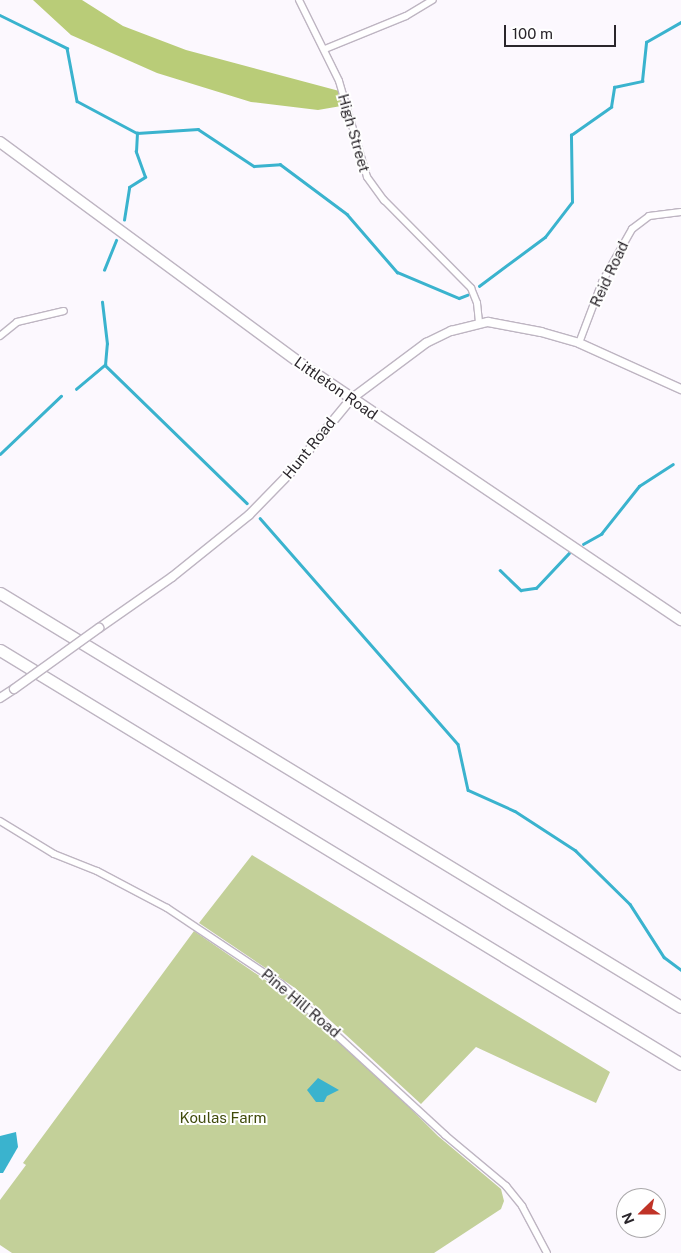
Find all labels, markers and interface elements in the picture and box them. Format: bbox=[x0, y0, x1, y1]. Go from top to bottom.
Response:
scale bar bbox=[506, 15, 618, 47]
text: 100 m bbox=[512, 25, 553, 42]
street label: High Street bbox=[334, 92, 374, 174]
street label: Reid Road bbox=[586, 238, 632, 310]
street label: Littleton Road bbox=[291, 353, 381, 423]
street label: Hunt Road bbox=[279, 414, 339, 482]
street label: Pine Hill Road bbox=[258, 965, 344, 1041]
park label: Koulas Farm bbox=[180, 1109, 266, 1127]
north arrow bbox=[616, 1188, 666, 1238]
text: N bbox=[619, 1210, 637, 1226]

